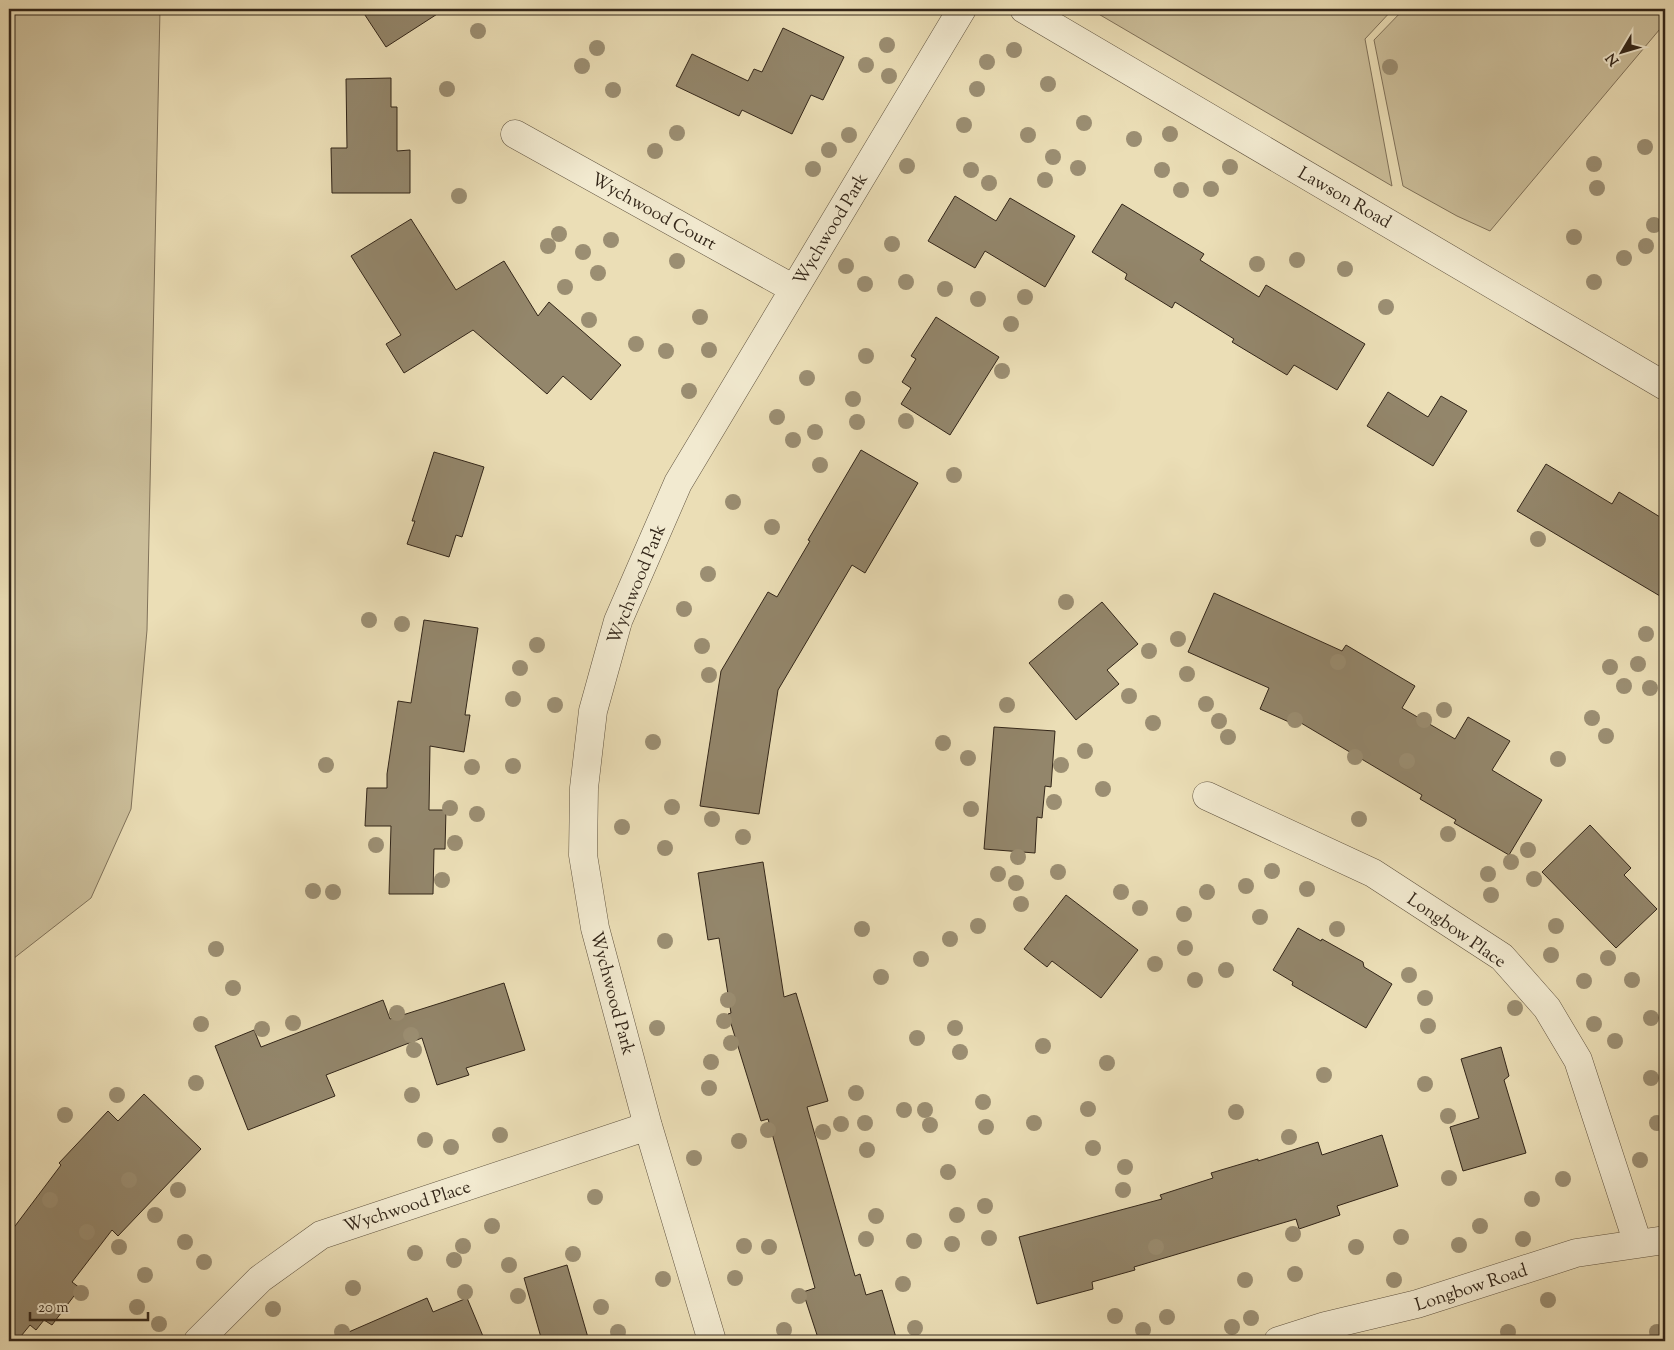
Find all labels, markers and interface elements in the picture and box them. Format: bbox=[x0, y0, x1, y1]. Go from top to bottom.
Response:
north arrow bbox=[1596, 28, 1646, 78]
text: N bbox=[1602, 48, 1625, 69]
street label: Lawson Road bbox=[1292, 161, 1396, 236]
street label: Wychwood Court bbox=[586, 167, 720, 258]
street label: Wychwood Park bbox=[788, 169, 876, 291]
street label: Wychwood Park bbox=[602, 521, 674, 649]
street label: Longbow Place bbox=[1401, 888, 1511, 976]
street label: Wychwood Park bbox=[582, 929, 640, 1058]
street label: Wychwood Place bbox=[341, 1175, 475, 1241]
street label: Longbow Road bbox=[1412, 1259, 1531, 1319]
scale bar bbox=[30, 1290, 148, 1322]
text: 20 m bbox=[38, 1298, 69, 1319]

